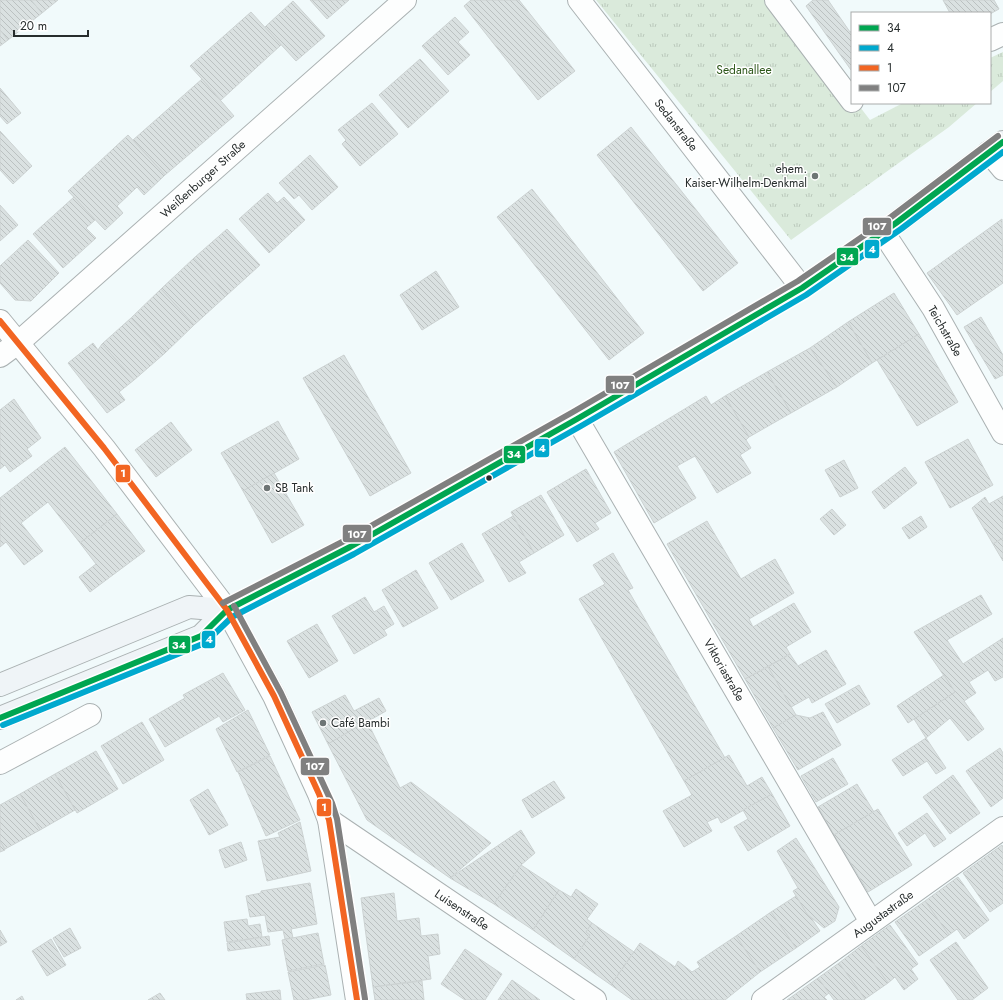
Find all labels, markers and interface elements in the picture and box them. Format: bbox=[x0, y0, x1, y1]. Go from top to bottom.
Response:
scale bar bbox=[14, 12, 88, 38]
legend bbox=[851, 12, 991, 104]
text: 20 m bbox=[20, 17, 47, 35]
text: 34 bbox=[887, 19, 901, 37]
text: 4 bbox=[887, 39, 894, 57]
text: 1 bbox=[887, 59, 892, 77]
park label: Sedanallee bbox=[716, 61, 772, 79]
text: 107 bbox=[887, 79, 907, 97]
street label: Sedanstraße bbox=[650, 95, 702, 155]
street label: Weißenburger Straße bbox=[156, 136, 250, 222]
place label: ehem. Kaiser-Wilhelm-Denkmal bbox=[685, 160, 807, 192]
marker: ehem. Kaiser-Wilhelm-Denkmal bbox=[810, 171, 820, 181]
line badge: 107 bbox=[862, 217, 892, 236]
text: 107 bbox=[867, 218, 887, 234]
line badge: 4 bbox=[864, 239, 880, 259]
text: 4 bbox=[868, 241, 876, 257]
line badge: 34 bbox=[836, 247, 859, 266]
text: 34 bbox=[840, 249, 855, 265]
street label: Teichstraße bbox=[923, 302, 967, 360]
line badge: 107 bbox=[605, 375, 635, 394]
text: 107 bbox=[610, 377, 630, 393]
line badge: 4 bbox=[534, 438, 550, 458]
text: 4 bbox=[538, 440, 546, 456]
line badge: 34 bbox=[503, 445, 526, 464]
text: 34 bbox=[507, 446, 522, 462]
line badge: 1 bbox=[115, 464, 131, 483]
text: 1 bbox=[120, 465, 126, 481]
unlabelled marker bbox=[484, 473, 494, 483]
place label: SB Tank bbox=[275, 479, 314, 497]
marker: SB Tank bbox=[262, 483, 272, 493]
line badge: 107 bbox=[342, 524, 372, 543]
text: 107 bbox=[347, 526, 367, 542]
line badge: 4 bbox=[201, 630, 216, 649]
text: 4 bbox=[205, 631, 213, 647]
line badge: 34 bbox=[168, 635, 191, 654]
street label: Viktoriastraße bbox=[699, 635, 749, 705]
text: 34 bbox=[172, 637, 187, 653]
place label: Café Bambi bbox=[331, 714, 390, 732]
marker: Café Bambi bbox=[318, 718, 328, 728]
line badge: 107 bbox=[300, 757, 330, 776]
text: 107 bbox=[305, 758, 325, 774]
line badge: 1 bbox=[316, 798, 332, 817]
text: 1 bbox=[321, 799, 327, 815]
street label: Luisenstraße bbox=[431, 885, 493, 935]
street label: Augustastraße bbox=[849, 886, 917, 942]

